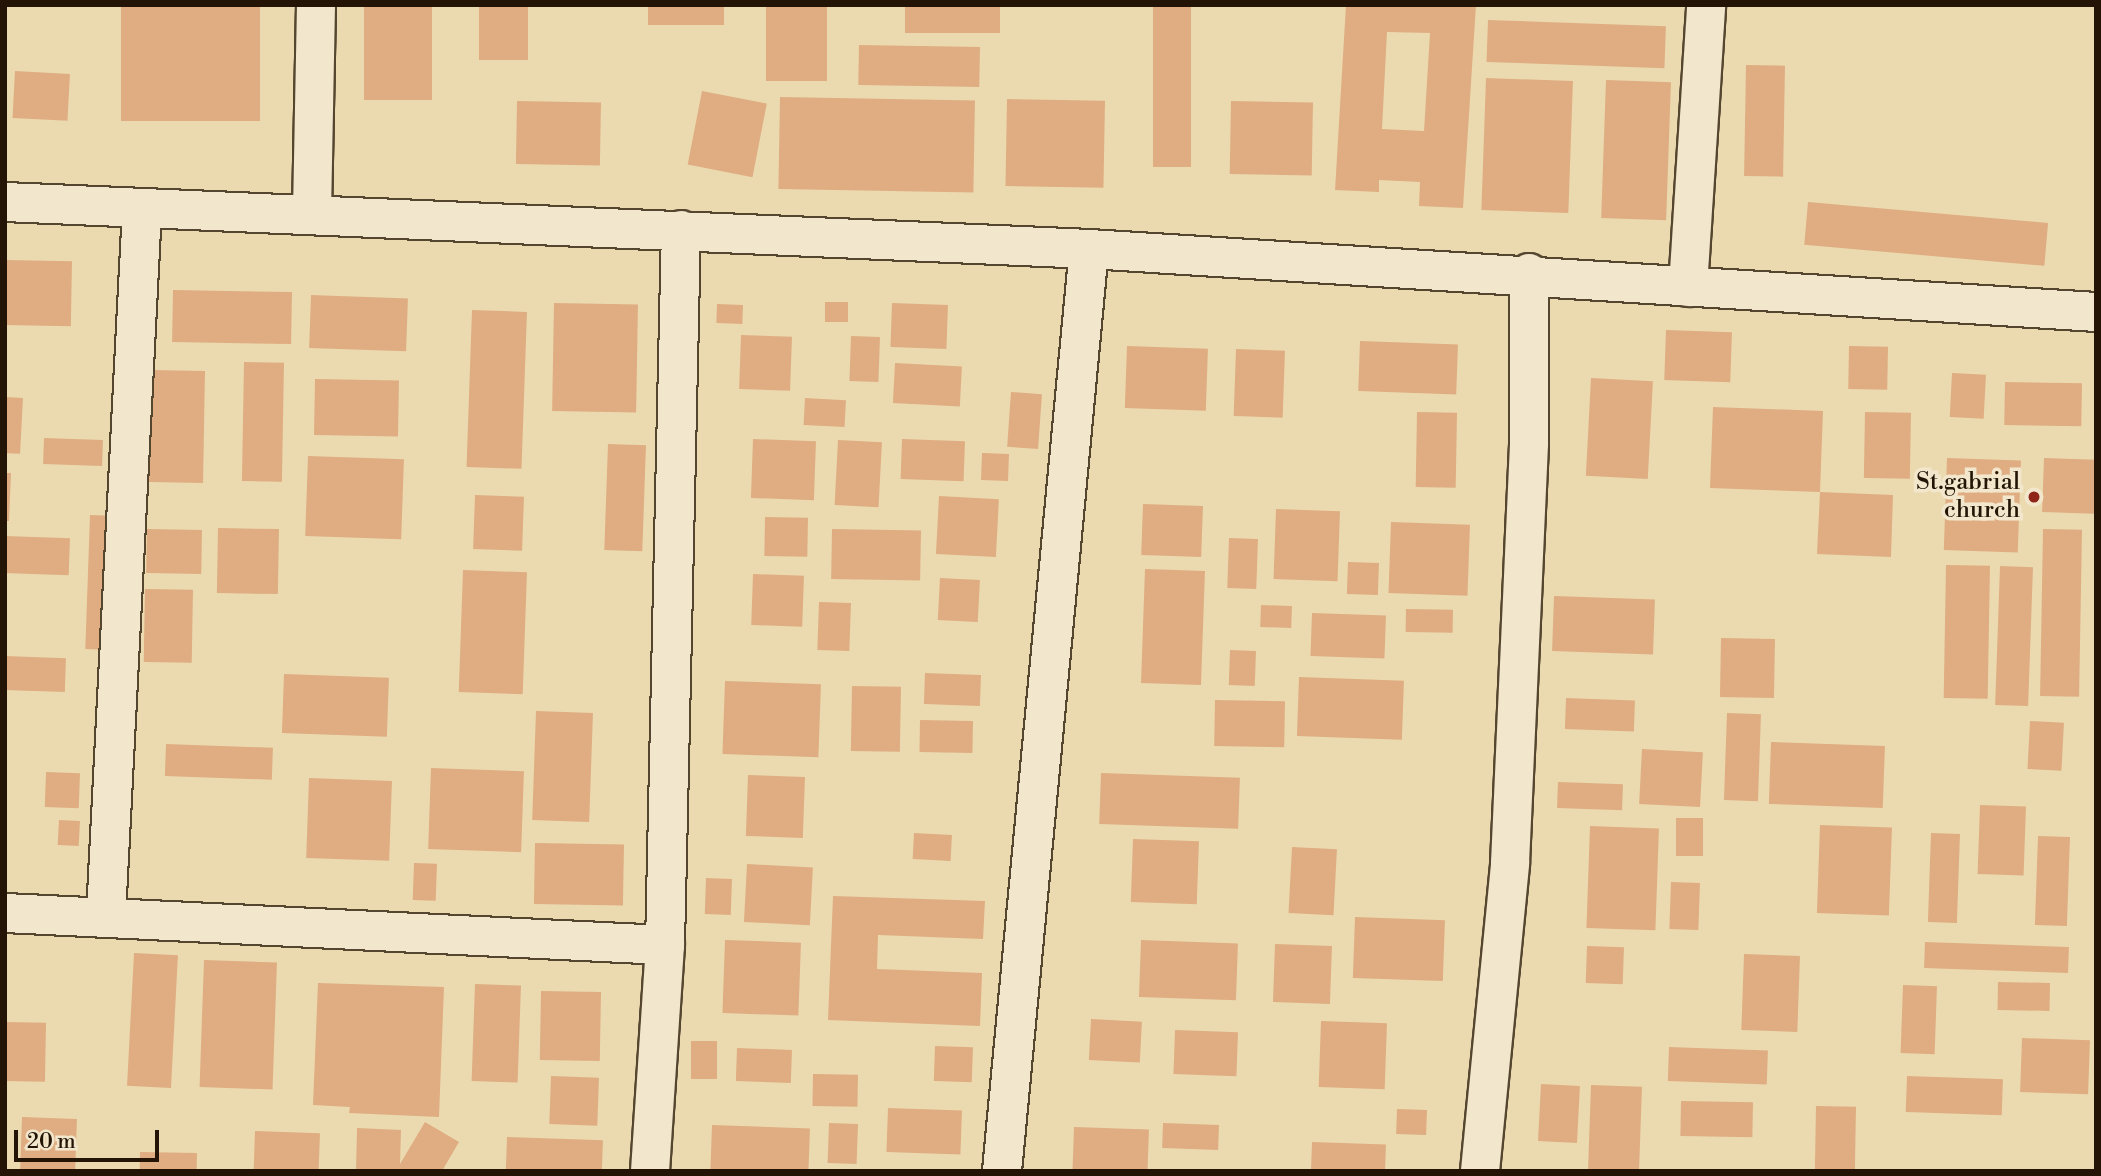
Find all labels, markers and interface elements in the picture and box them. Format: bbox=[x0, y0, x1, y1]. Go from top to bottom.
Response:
place label: St.gabrial church bbox=[1916, 469, 2020, 525]
marker: St.gabrial church bbox=[2026, 489, 2042, 505]
scale bar bbox=[18, 1116, 163, 1160]
text: 20 m bbox=[27, 1129, 76, 1155]

